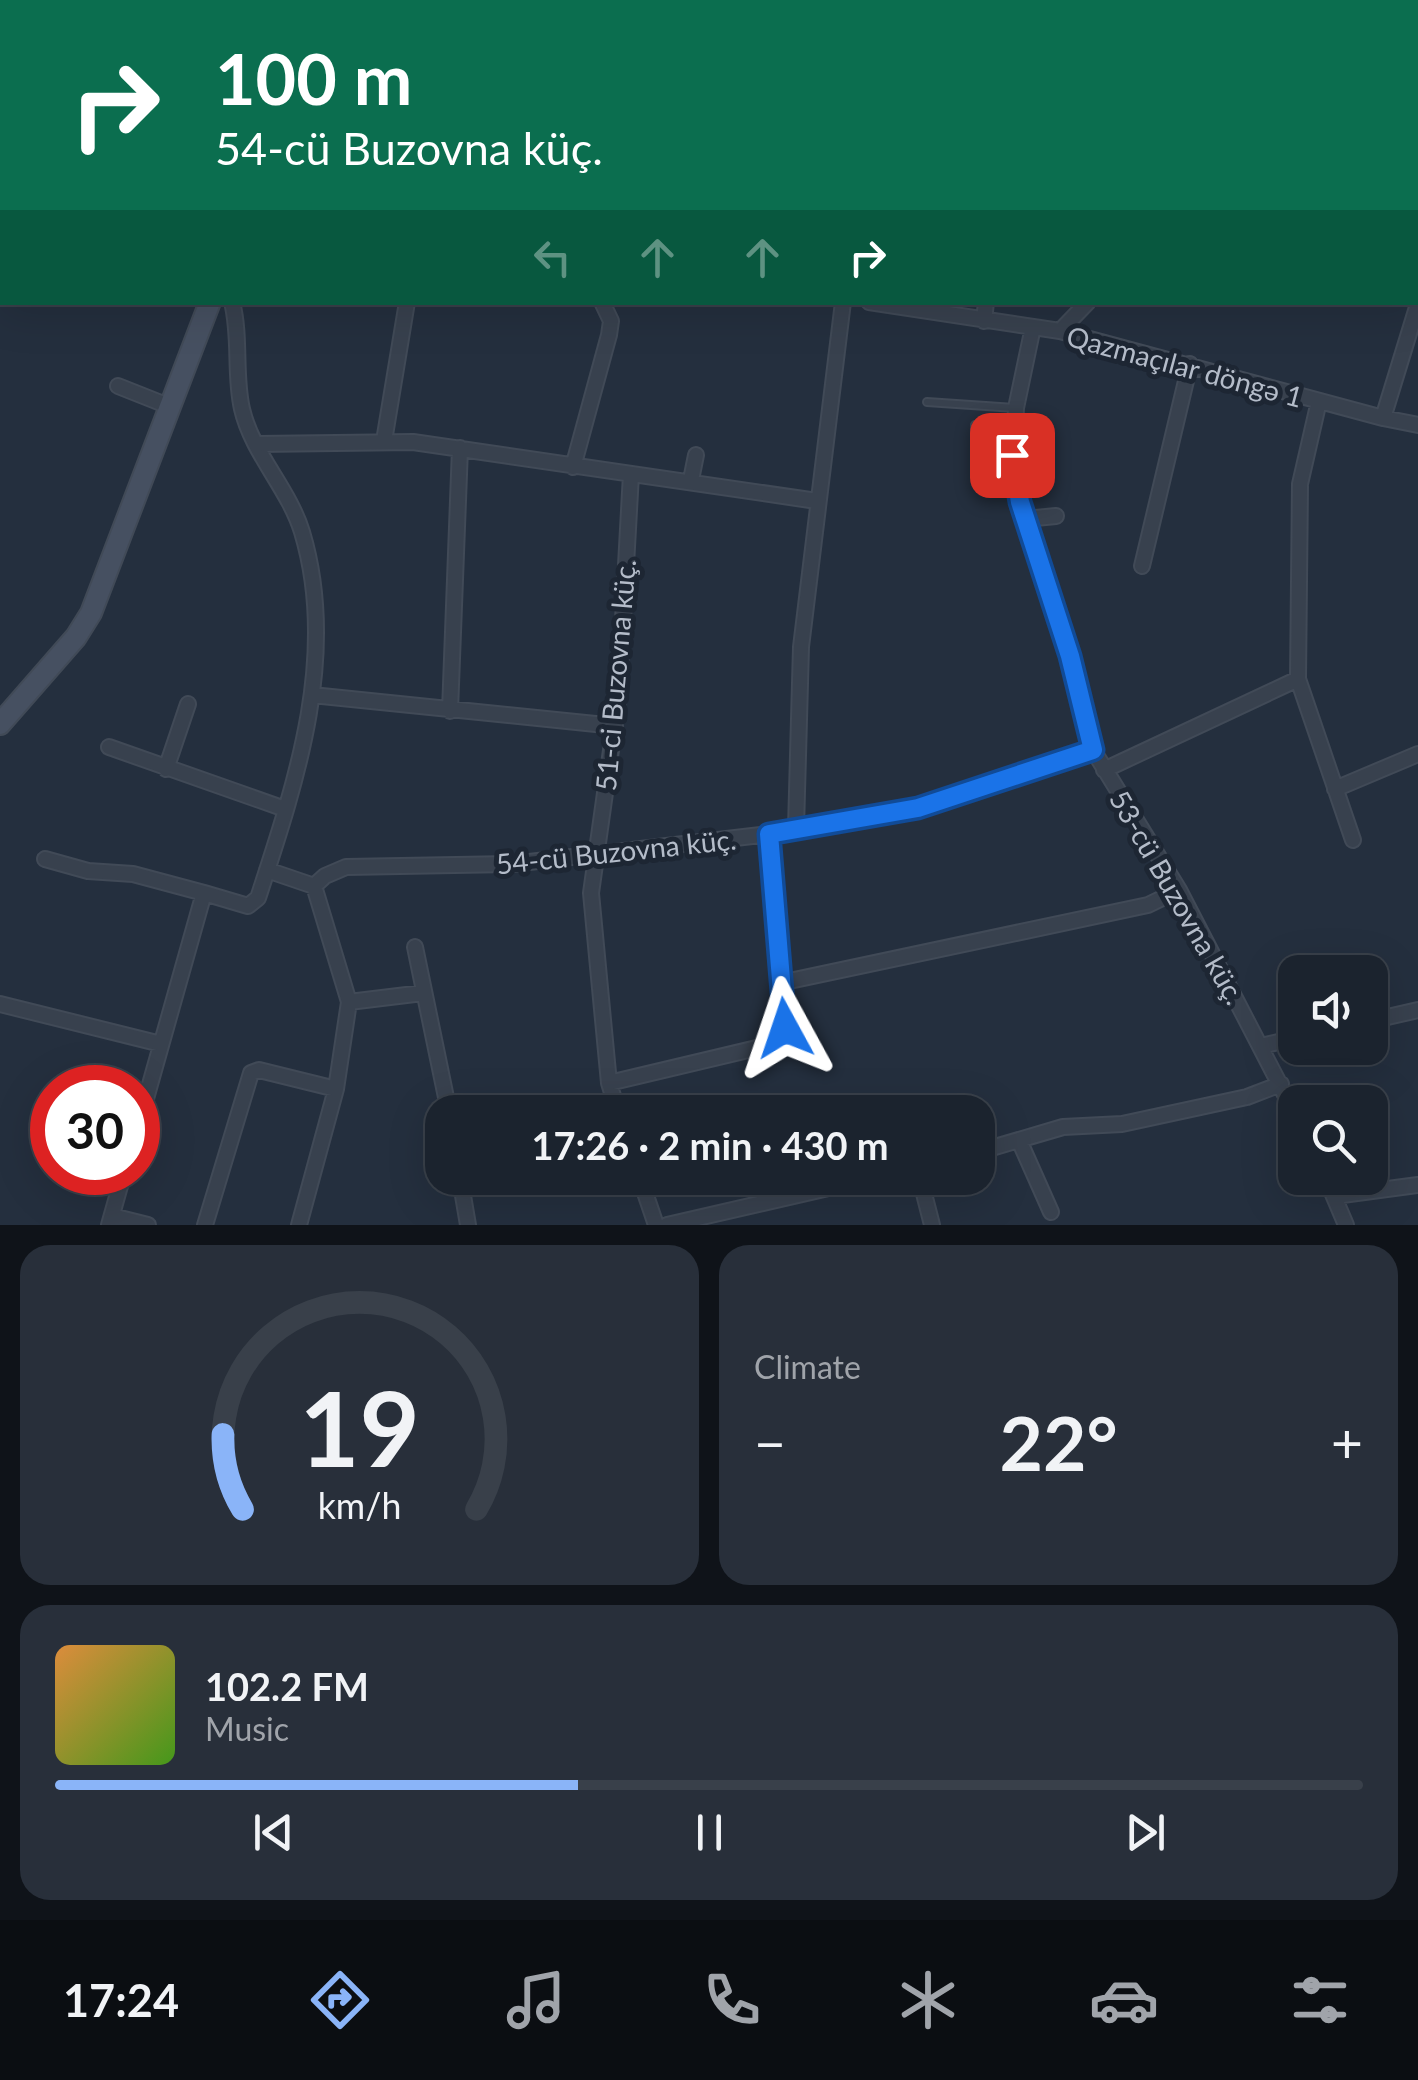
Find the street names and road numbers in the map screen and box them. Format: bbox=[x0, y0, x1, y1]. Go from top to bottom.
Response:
street label: Qazmaçılar döngə 1 bbox=[1063, 318, 1307, 414]
street label: 51-ci Buzovna küç. bbox=[588, 558, 642, 792]
street label: 53-cü Buzovna küç. bbox=[1103, 784, 1253, 1010]
street label: 54-cü Buzovna küç. bbox=[494, 821, 738, 881]

